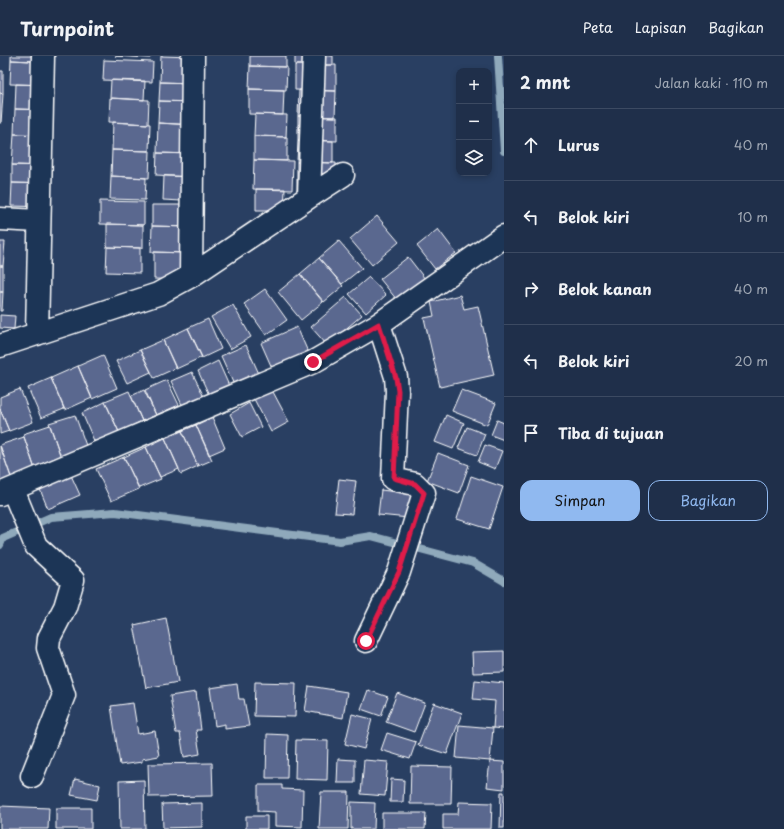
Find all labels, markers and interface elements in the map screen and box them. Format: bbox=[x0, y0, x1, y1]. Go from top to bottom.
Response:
text: Turnpoint bbox=[20, 14, 114, 42]
text: Peta bbox=[583, 17, 613, 38]
text: Lapisan bbox=[635, 17, 686, 38]
text: Bagikan bbox=[708, 17, 764, 38]
map controls bbox=[456, 68, 492, 176]
button: + bbox=[456, 68, 492, 104]
text: 2 mnt bbox=[520, 69, 571, 95]
text: Jalan kaki · 110 m bbox=[655, 73, 768, 92]
button: − bbox=[456, 104, 492, 140]
text: Lurus bbox=[558, 133, 599, 156]
icon: ahead bbox=[520, 134, 542, 156]
text: 40 m bbox=[734, 135, 768, 154]
button: layers bbox=[456, 140, 492, 176]
text: Belok kiri bbox=[558, 205, 629, 228]
icon: left bbox=[520, 206, 542, 228]
text: 10 m bbox=[738, 207, 768, 226]
text: Belok kanan bbox=[558, 277, 652, 300]
icon: right bbox=[520, 278, 542, 300]
text: 40 m bbox=[734, 279, 768, 298]
text: Belok kiri bbox=[558, 349, 629, 372]
icon: left bbox=[520, 350, 542, 372]
text: 20 m bbox=[734, 351, 768, 370]
route end bbox=[304, 353, 322, 371]
text: Tiba di tujuan bbox=[558, 421, 664, 444]
icon: arrive bbox=[520, 422, 542, 444]
button: Simpan bbox=[520, 480, 640, 521]
button: Bagikan bbox=[648, 480, 768, 521]
route start bbox=[357, 632, 375, 650]

